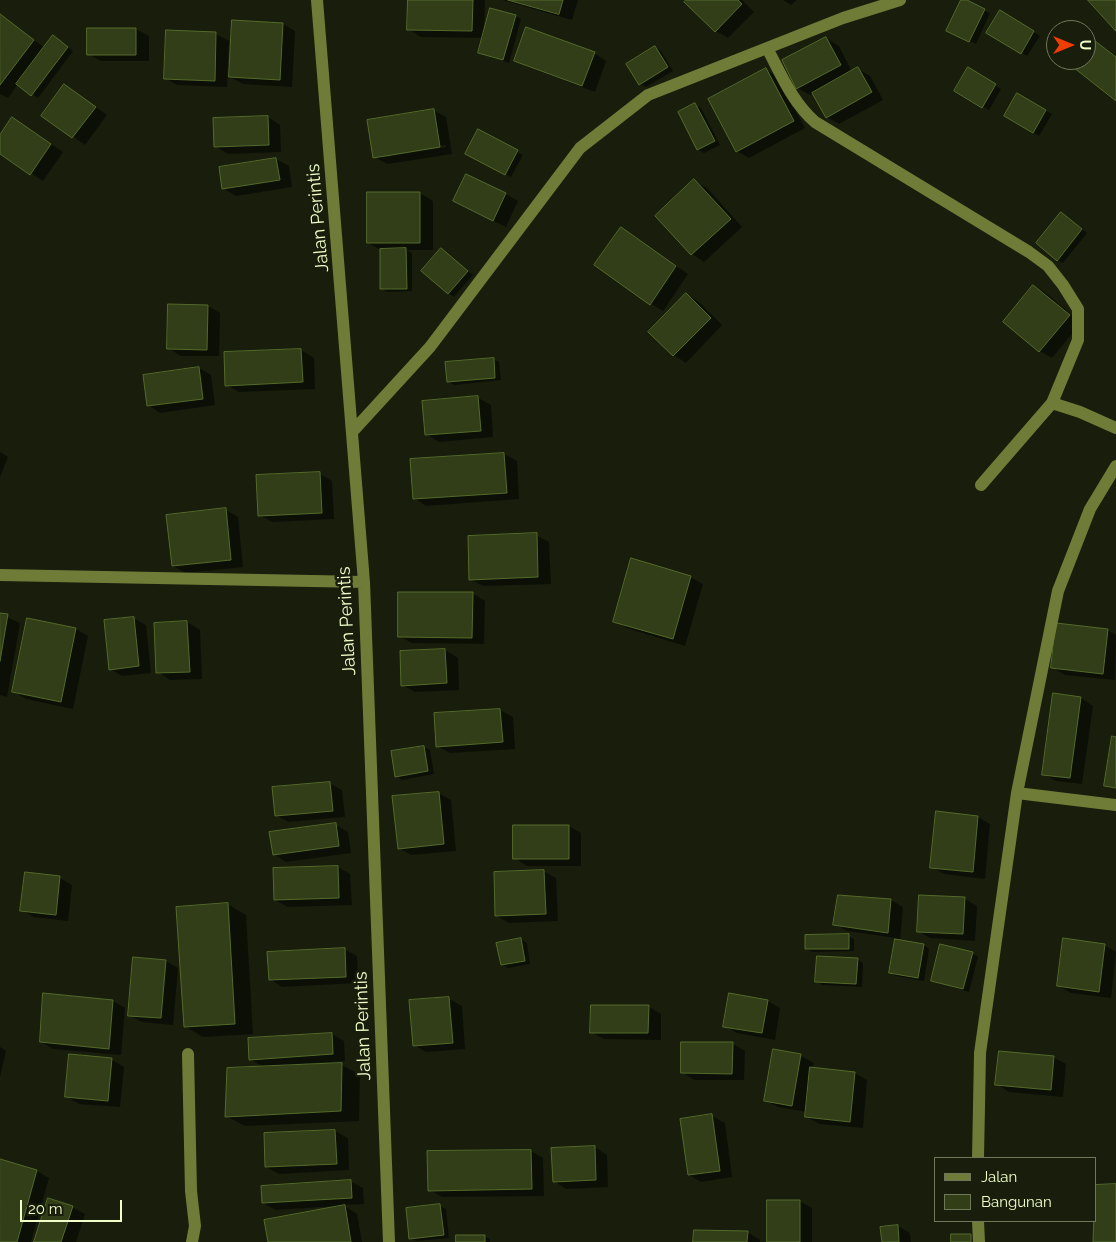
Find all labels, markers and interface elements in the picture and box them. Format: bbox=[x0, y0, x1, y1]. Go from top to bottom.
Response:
north arrow bbox=[1046, 20, 1096, 70]
text: U bbox=[1077, 40, 1093, 50]
street label: Jalan Perintis bbox=[302, 163, 334, 273]
street label: Jalan Perintis bbox=[333, 566, 361, 676]
street label: Jalan Perintis bbox=[350, 971, 376, 1081]
legend bbox=[934, 1157, 1096, 1222]
text: Jalan bbox=[981, 1168, 1017, 1186]
scale bar bbox=[22, 1190, 125, 1222]
text: Bangunan bbox=[981, 1193, 1052, 1211]
text: 20 m bbox=[28, 1200, 63, 1218]

